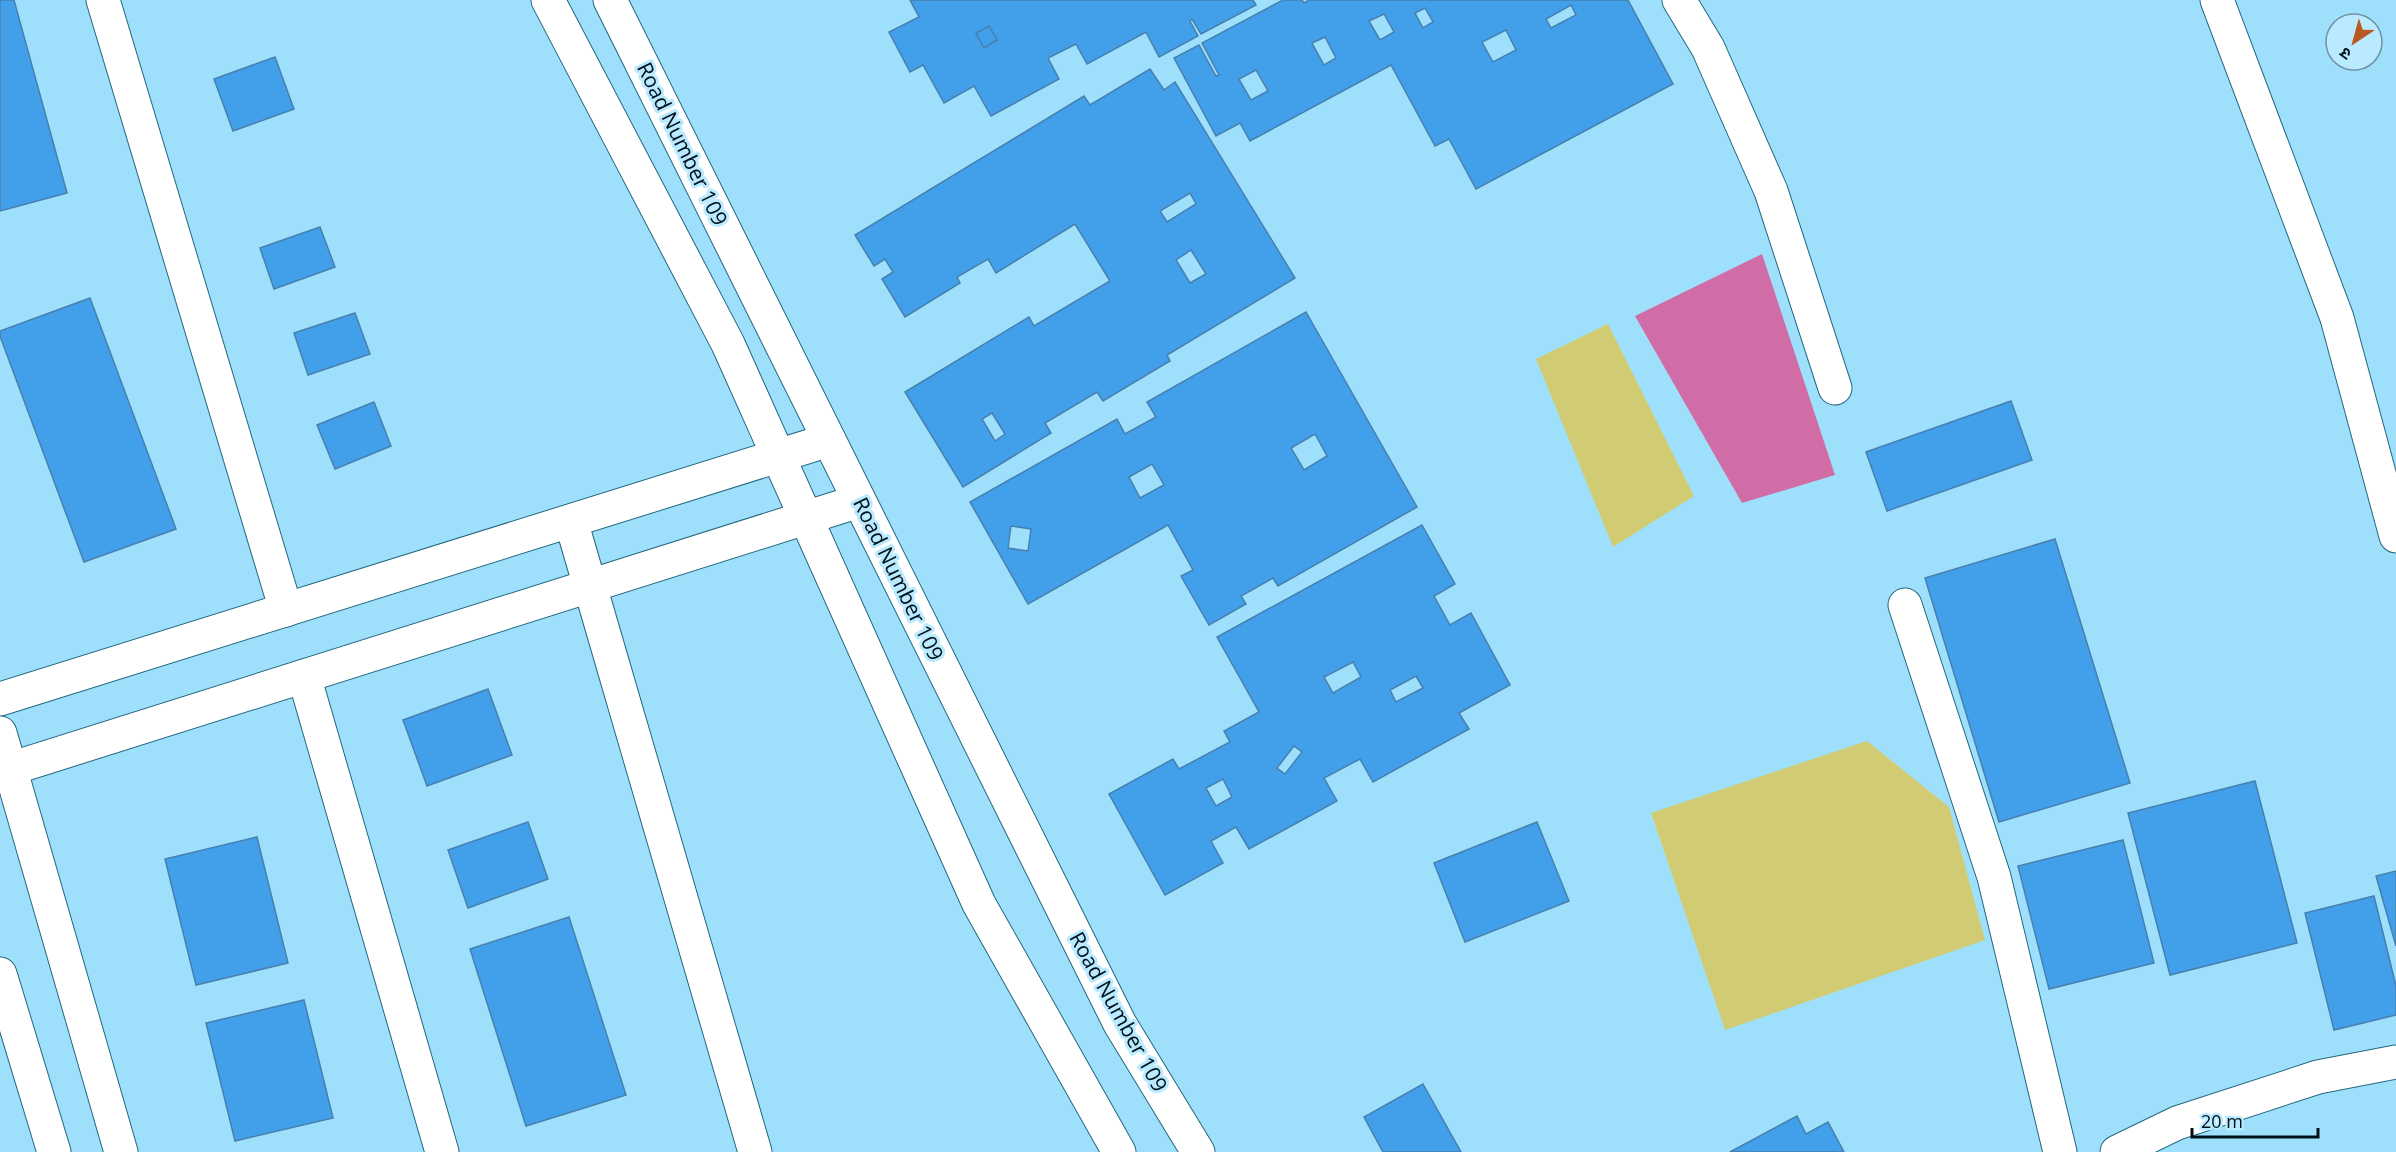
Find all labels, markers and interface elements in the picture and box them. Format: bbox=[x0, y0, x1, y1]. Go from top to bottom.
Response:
north arrow bbox=[2324, 12, 2384, 72]
text: उ bbox=[2334, 42, 2355, 66]
street label: Road Number 109 bbox=[631, 57, 735, 230]
street label: Road Number 109 bbox=[847, 492, 951, 665]
street label: Road Number 109 bbox=[1063, 927, 1174, 1096]
scale bar bbox=[2192, 1101, 2318, 1139]
text: 20 m bbox=[2201, 1109, 2243, 1133]

